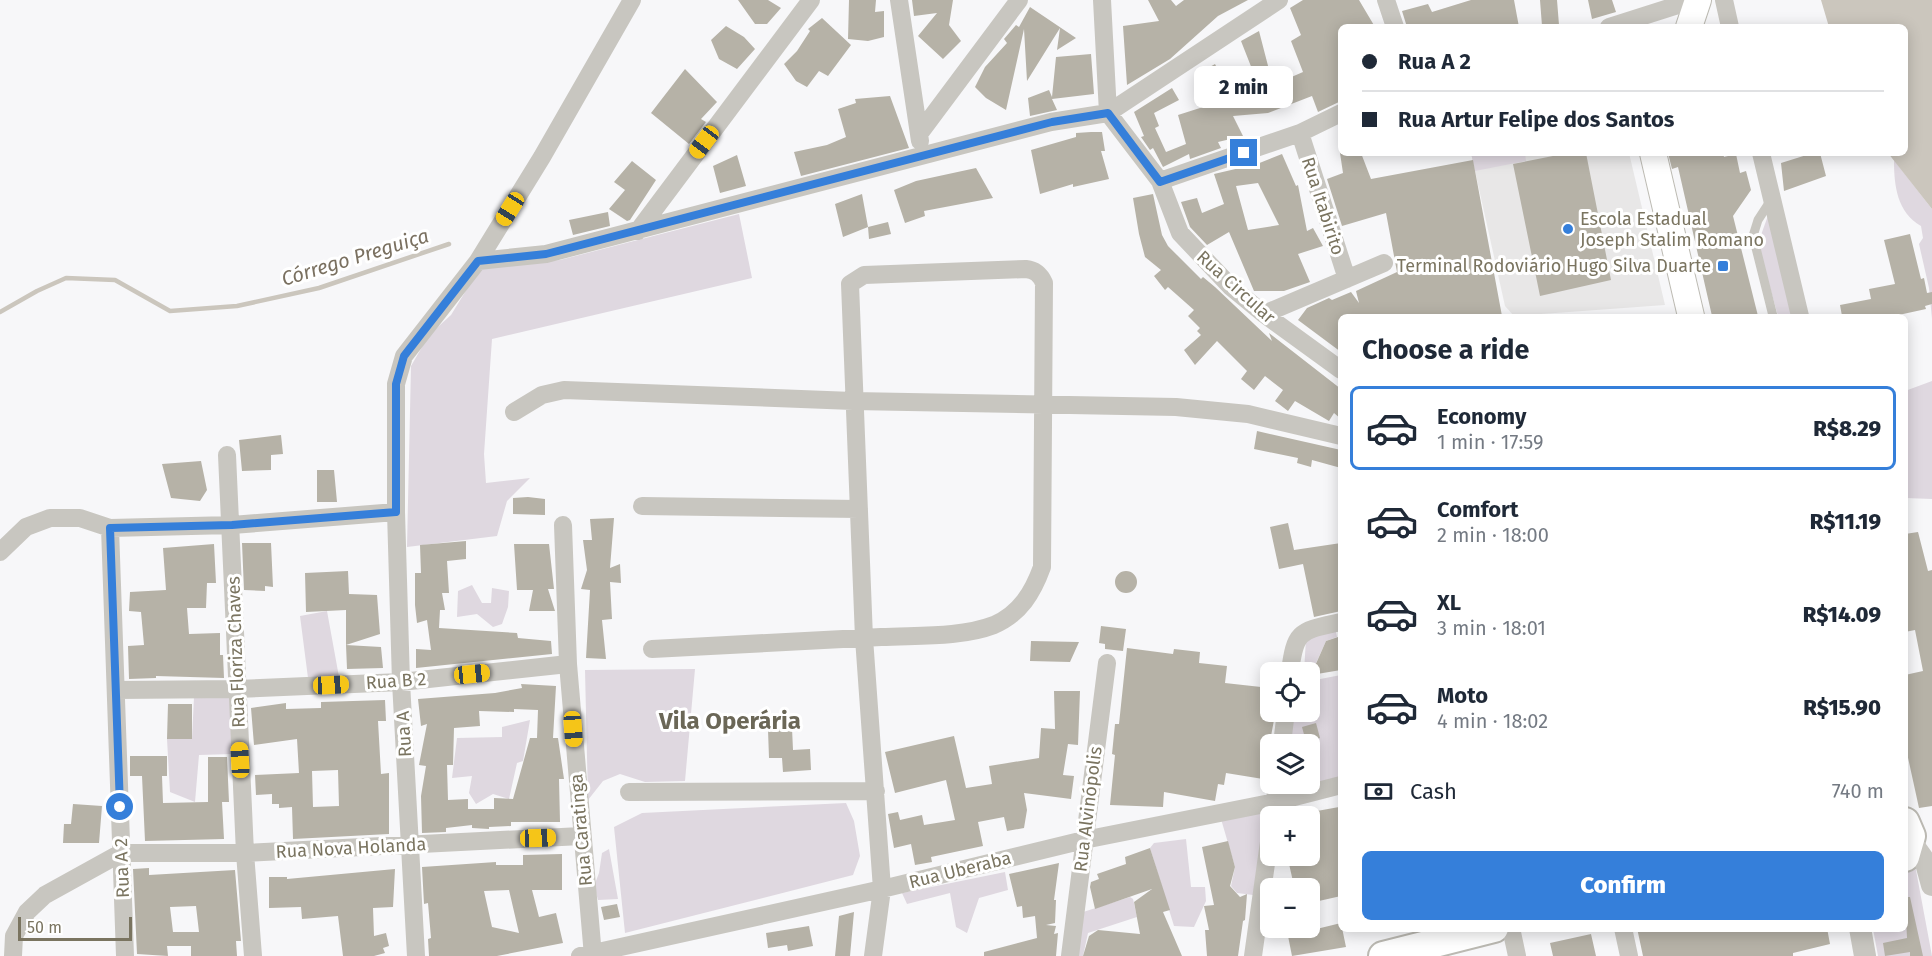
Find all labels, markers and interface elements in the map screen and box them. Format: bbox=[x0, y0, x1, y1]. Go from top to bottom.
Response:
text: Rua A 2 bbox=[1398, 48, 1471, 75]
callout: 2 min bbox=[1194, 66, 1294, 108]
text: 2 min bbox=[1219, 75, 1268, 99]
text: Rua Artur Felipe dos Santos bbox=[1398, 106, 1674, 133]
car bbox=[686, 122, 722, 162]
route end bbox=[1230, 139, 1257, 166]
street label: Rua Itabirito bbox=[1297, 154, 1349, 258]
car bbox=[493, 189, 527, 229]
place label: Escola Estadual Joseph Stalim Romano bbox=[1580, 208, 1764, 251]
marker: Escola Estadual Joseph Stalim Romano bbox=[1561, 222, 1575, 236]
water label: Córrego Preguiça bbox=[278, 223, 432, 292]
street label: Rua Circular bbox=[1192, 246, 1280, 328]
place label: Terminal Rodoviário Hugo Silva Duarte bbox=[1397, 255, 1711, 277]
marker: Terminal Rodoviário Hugo Silva Duarte bbox=[1716, 259, 1730, 273]
text: Choose a ride bbox=[1362, 334, 1529, 366]
icon: car bbox=[1365, 401, 1419, 455]
text: Economy bbox=[1437, 403, 1526, 430]
text: R$8.29 bbox=[1813, 415, 1881, 442]
text: 1 min · 17:59 bbox=[1437, 430, 1544, 454]
icon: car bbox=[1365, 494, 1419, 548]
text: Comfort bbox=[1437, 496, 1518, 523]
text: R$11.19 bbox=[1810, 508, 1881, 535]
text: 2 min · 18:00 bbox=[1437, 523, 1549, 547]
street label: Rua Floriza Chaves bbox=[222, 576, 250, 728]
icon: car bbox=[1365, 587, 1419, 641]
text: XL bbox=[1437, 589, 1461, 616]
text: R$14.09 bbox=[1803, 601, 1881, 628]
text: 3 min · 18:01 bbox=[1437, 616, 1546, 640]
map controls bbox=[1260, 662, 1320, 938]
button: locate bbox=[1260, 662, 1320, 722]
car bbox=[453, 663, 491, 685]
street label: Rua B 2 bbox=[365, 668, 427, 694]
car bbox=[313, 675, 349, 695]
icon: car bbox=[1365, 680, 1419, 734]
text: Moto bbox=[1437, 682, 1488, 709]
text: R$15.90 bbox=[1803, 694, 1881, 721]
district label: Vila Operária bbox=[658, 707, 801, 735]
text: 4 min · 18:02 bbox=[1437, 709, 1548, 733]
street label: Rua A bbox=[392, 710, 416, 758]
car bbox=[563, 710, 583, 748]
button: layers bbox=[1260, 734, 1320, 794]
car bbox=[230, 742, 250, 778]
street label: Rua Alvinópolis bbox=[1069, 745, 1107, 873]
street label: Rua Caratinga bbox=[565, 773, 597, 887]
icon: cash bbox=[1362, 775, 1395, 808]
text: Cash bbox=[1410, 778, 1457, 805]
text: 740 m bbox=[1832, 779, 1884, 803]
route start bbox=[106, 793, 133, 820]
button: + bbox=[1260, 806, 1320, 866]
car bbox=[520, 828, 556, 848]
street label: Rua Nova Holanda bbox=[275, 833, 427, 863]
street label: Rua A 2 bbox=[110, 838, 134, 898]
street label: Rua Uberaba bbox=[907, 847, 1013, 893]
button: Confirm bbox=[1362, 851, 1884, 920]
button: − bbox=[1260, 878, 1320, 938]
scale bar bbox=[18, 914, 132, 942]
text: 50 m bbox=[27, 918, 62, 937]

